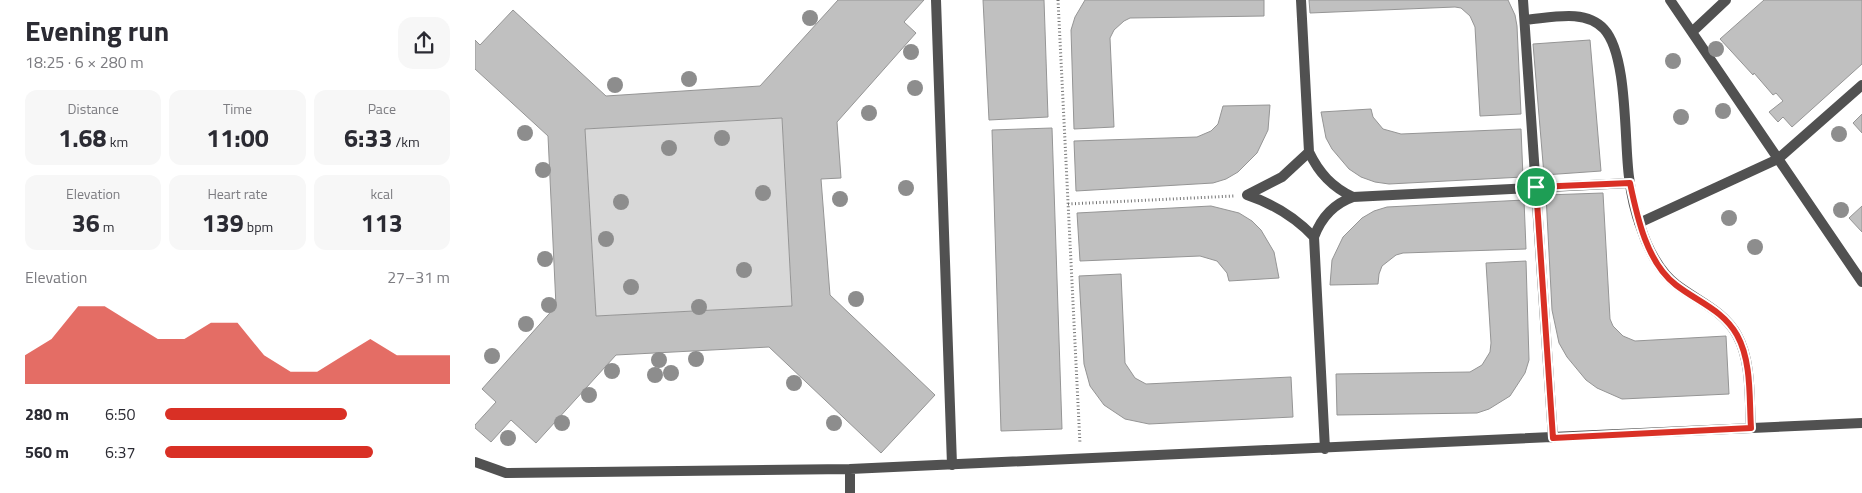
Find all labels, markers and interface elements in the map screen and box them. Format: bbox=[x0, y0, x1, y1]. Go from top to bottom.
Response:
text: Evening run bbox=[25, 9, 169, 52]
button: share bbox=[398, 17, 450, 69]
text: 18:25 · 6 × 280 m bbox=[25, 50, 144, 74]
text: Distance bbox=[68, 98, 119, 119]
text: Time bbox=[223, 98, 252, 119]
text: Pace bbox=[368, 98, 396, 119]
text: 1.68 bbox=[58, 119, 107, 157]
text: 11:00 bbox=[206, 119, 269, 157]
text: 6:33 bbox=[344, 119, 392, 157]
text: km bbox=[107, 131, 128, 152]
text: /km bbox=[392, 131, 420, 152]
pin bbox=[1515, 166, 1557, 208]
icon: arrive bbox=[1522, 173, 1550, 201]
text: Elevation bbox=[66, 183, 120, 204]
text: Heart rate bbox=[207, 183, 268, 204]
text: kcal bbox=[370, 183, 393, 204]
text: 36 bbox=[72, 204, 100, 242]
text: 139 bbox=[202, 204, 244, 242]
text: 113 bbox=[361, 204, 403, 242]
text: m bbox=[100, 216, 115, 237]
text: bpm bbox=[244, 216, 273, 237]
text: Elevation bbox=[25, 265, 87, 289]
text: 27–31 m bbox=[387, 265, 450, 289]
text: 280 m bbox=[25, 402, 69, 426]
text: 6:50 bbox=[105, 402, 135, 426]
text: 560 m bbox=[25, 440, 69, 464]
text: 6:37 bbox=[105, 440, 135, 464]

